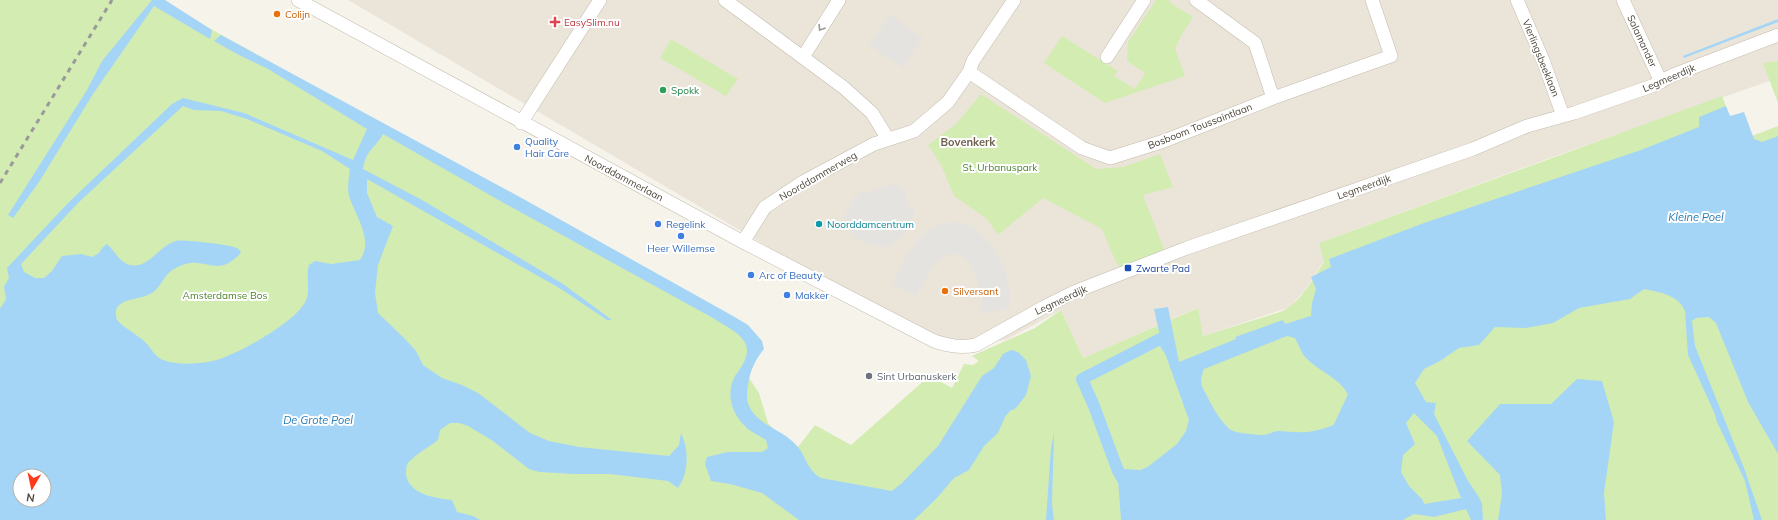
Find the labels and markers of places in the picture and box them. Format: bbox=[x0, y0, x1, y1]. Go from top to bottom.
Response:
place label: Colijn bbox=[285, 8, 310, 21]
marker: Colijn bbox=[272, 9, 282, 19]
marker: EasySlim.nu bbox=[549, 16, 561, 28]
place label: EasySlim.nu bbox=[564, 16, 620, 29]
place label: Spokk bbox=[671, 84, 700, 97]
marker: Spokk bbox=[658, 85, 668, 95]
place label: Quality Hair Care bbox=[525, 135, 569, 160]
marker: Quality Hair Care bbox=[512, 142, 522, 152]
place label: Regelink bbox=[666, 218, 706, 231]
place label: Noorddamcentrum bbox=[827, 218, 914, 231]
marker: Regelink bbox=[653, 219, 663, 229]
marker: Noorddamcentrum bbox=[814, 219, 824, 229]
marker: Heer Willemse bbox=[676, 231, 686, 241]
place label: Heer Willemse bbox=[647, 242, 715, 255]
place label: Zwarte Pad bbox=[1136, 262, 1190, 275]
marker: Zwarte Pad bbox=[1123, 263, 1133, 273]
place label: Arc of Beauty bbox=[759, 269, 823, 282]
marker: Arc of Beauty bbox=[746, 270, 756, 280]
place label: Silversant bbox=[953, 285, 999, 298]
marker: Silversant bbox=[940, 286, 950, 296]
place label: Makker bbox=[795, 289, 829, 302]
marker: Makker bbox=[782, 290, 792, 300]
place label: Sint Urbanuskerk bbox=[877, 370, 957, 383]
marker: Sint Urbanuskerk bbox=[864, 371, 874, 381]

